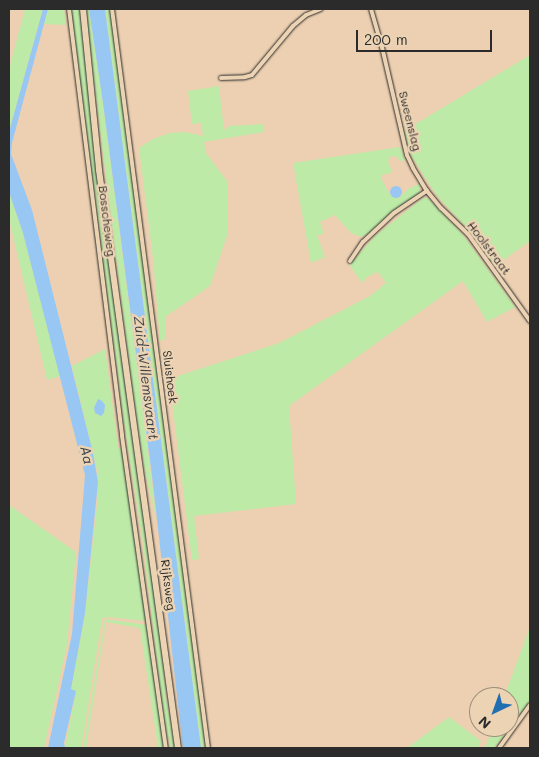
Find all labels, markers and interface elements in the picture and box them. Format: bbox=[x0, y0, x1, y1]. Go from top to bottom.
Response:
scale bar bbox=[359, 20, 495, 52]
text: 200 m bbox=[364, 29, 408, 49]
street label: Sweenslag bbox=[396, 90, 424, 152]
street label: Bosscheweg bbox=[96, 185, 118, 257]
street label: Hoolstraat bbox=[464, 218, 514, 278]
water label: Zuid-Willemsvaart bbox=[130, 315, 162, 441]
street label: Sluishoek bbox=[160, 350, 180, 404]
water label: Aa bbox=[77, 444, 97, 466]
street label: Rijksweg bbox=[158, 559, 178, 611]
north arrow bbox=[469, 687, 519, 737]
text: N bbox=[474, 712, 495, 733]

